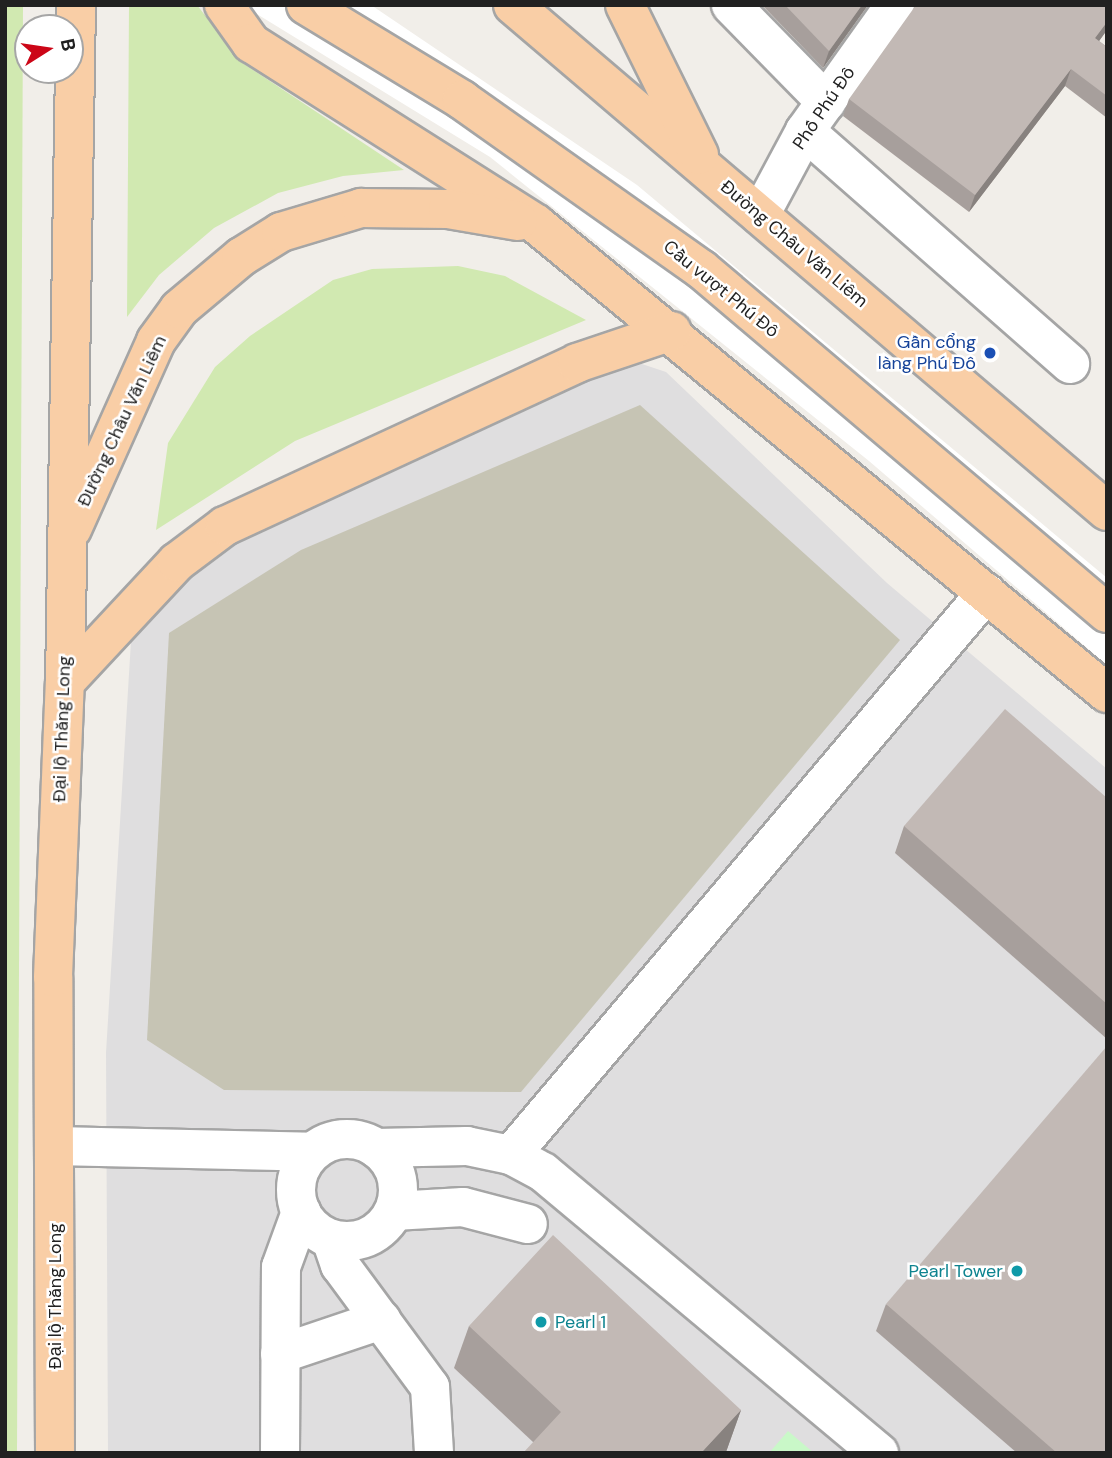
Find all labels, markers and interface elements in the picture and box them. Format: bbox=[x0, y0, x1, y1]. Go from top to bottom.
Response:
north arrow bbox=[14, 14, 84, 84]
text: B bbox=[55, 36, 82, 53]
street label: Phố Phú Đô bbox=[788, 62, 860, 154]
street label: Đường Châu Văn Liêm bbox=[717, 177, 871, 311]
street label: Cầu vượt Phú Đô bbox=[660, 236, 782, 342]
place label: Gần cổng làng Phú Đô bbox=[878, 332, 976, 374]
street label: Đường Châu Văn Liêm bbox=[73, 333, 171, 509]
marker: Gần cổng làng Phú Đô bbox=[982, 345, 998, 361]
street label: Đại lộ Thăng Long bbox=[49, 655, 75, 803]
street label: Đại lộ Thăng Long bbox=[44, 1222, 66, 1370]
place label: Pearl Tower bbox=[909, 1260, 1003, 1282]
marker: Pearl Tower bbox=[1009, 1263, 1025, 1279]
place label: Pearl 1 bbox=[555, 1311, 606, 1333]
marker: Pearl 1 bbox=[533, 1314, 549, 1330]

